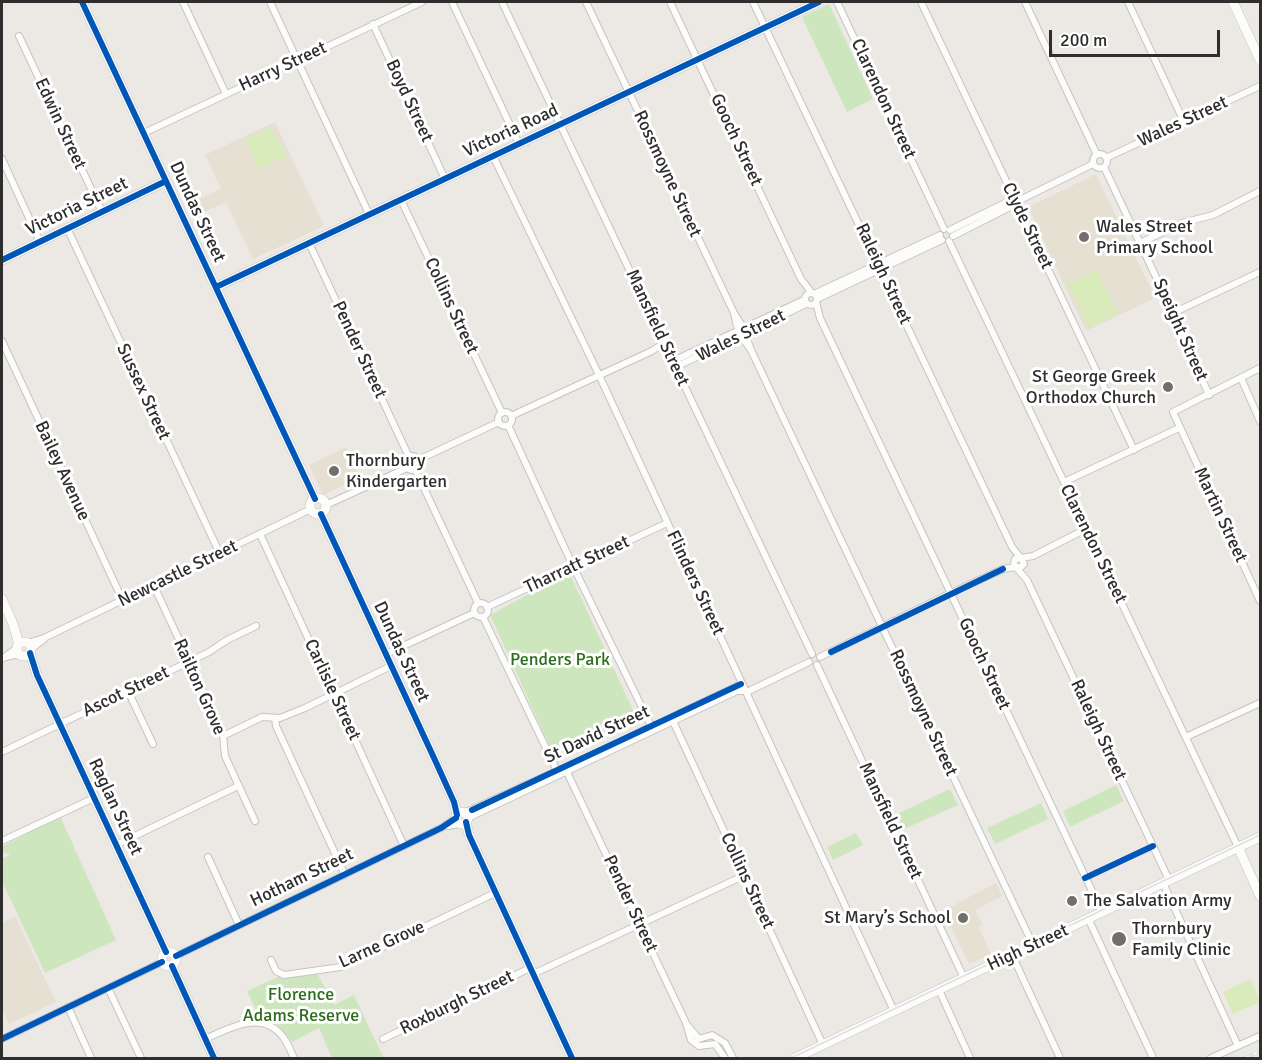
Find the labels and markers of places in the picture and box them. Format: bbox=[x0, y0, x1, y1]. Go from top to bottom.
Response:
place label: Wales Street Primary School bbox=[1096, 216, 1213, 258]
marker: Wales Street Primary School bbox=[1077, 230, 1091, 244]
place label: St George Greek Orthodox Church bbox=[1026, 366, 1156, 409]
marker: St George Greek Orthodox Church bbox=[1161, 380, 1175, 394]
place label: Thornbury Kindergarten bbox=[346, 450, 447, 492]
marker: Thornbury Kindergarten bbox=[327, 464, 341, 478]
place label: The Salvation Army bbox=[1084, 890, 1232, 912]
marker: The Salvation Army bbox=[1065, 894, 1079, 908]
place label: St Mary’s School bbox=[824, 907, 951, 929]
marker: St Mary’s School bbox=[956, 911, 970, 925]
place label: Thornbury Family Clinic bbox=[1132, 918, 1231, 960]
marker: Thornbury Family Clinic bbox=[1110, 930, 1128, 948]

